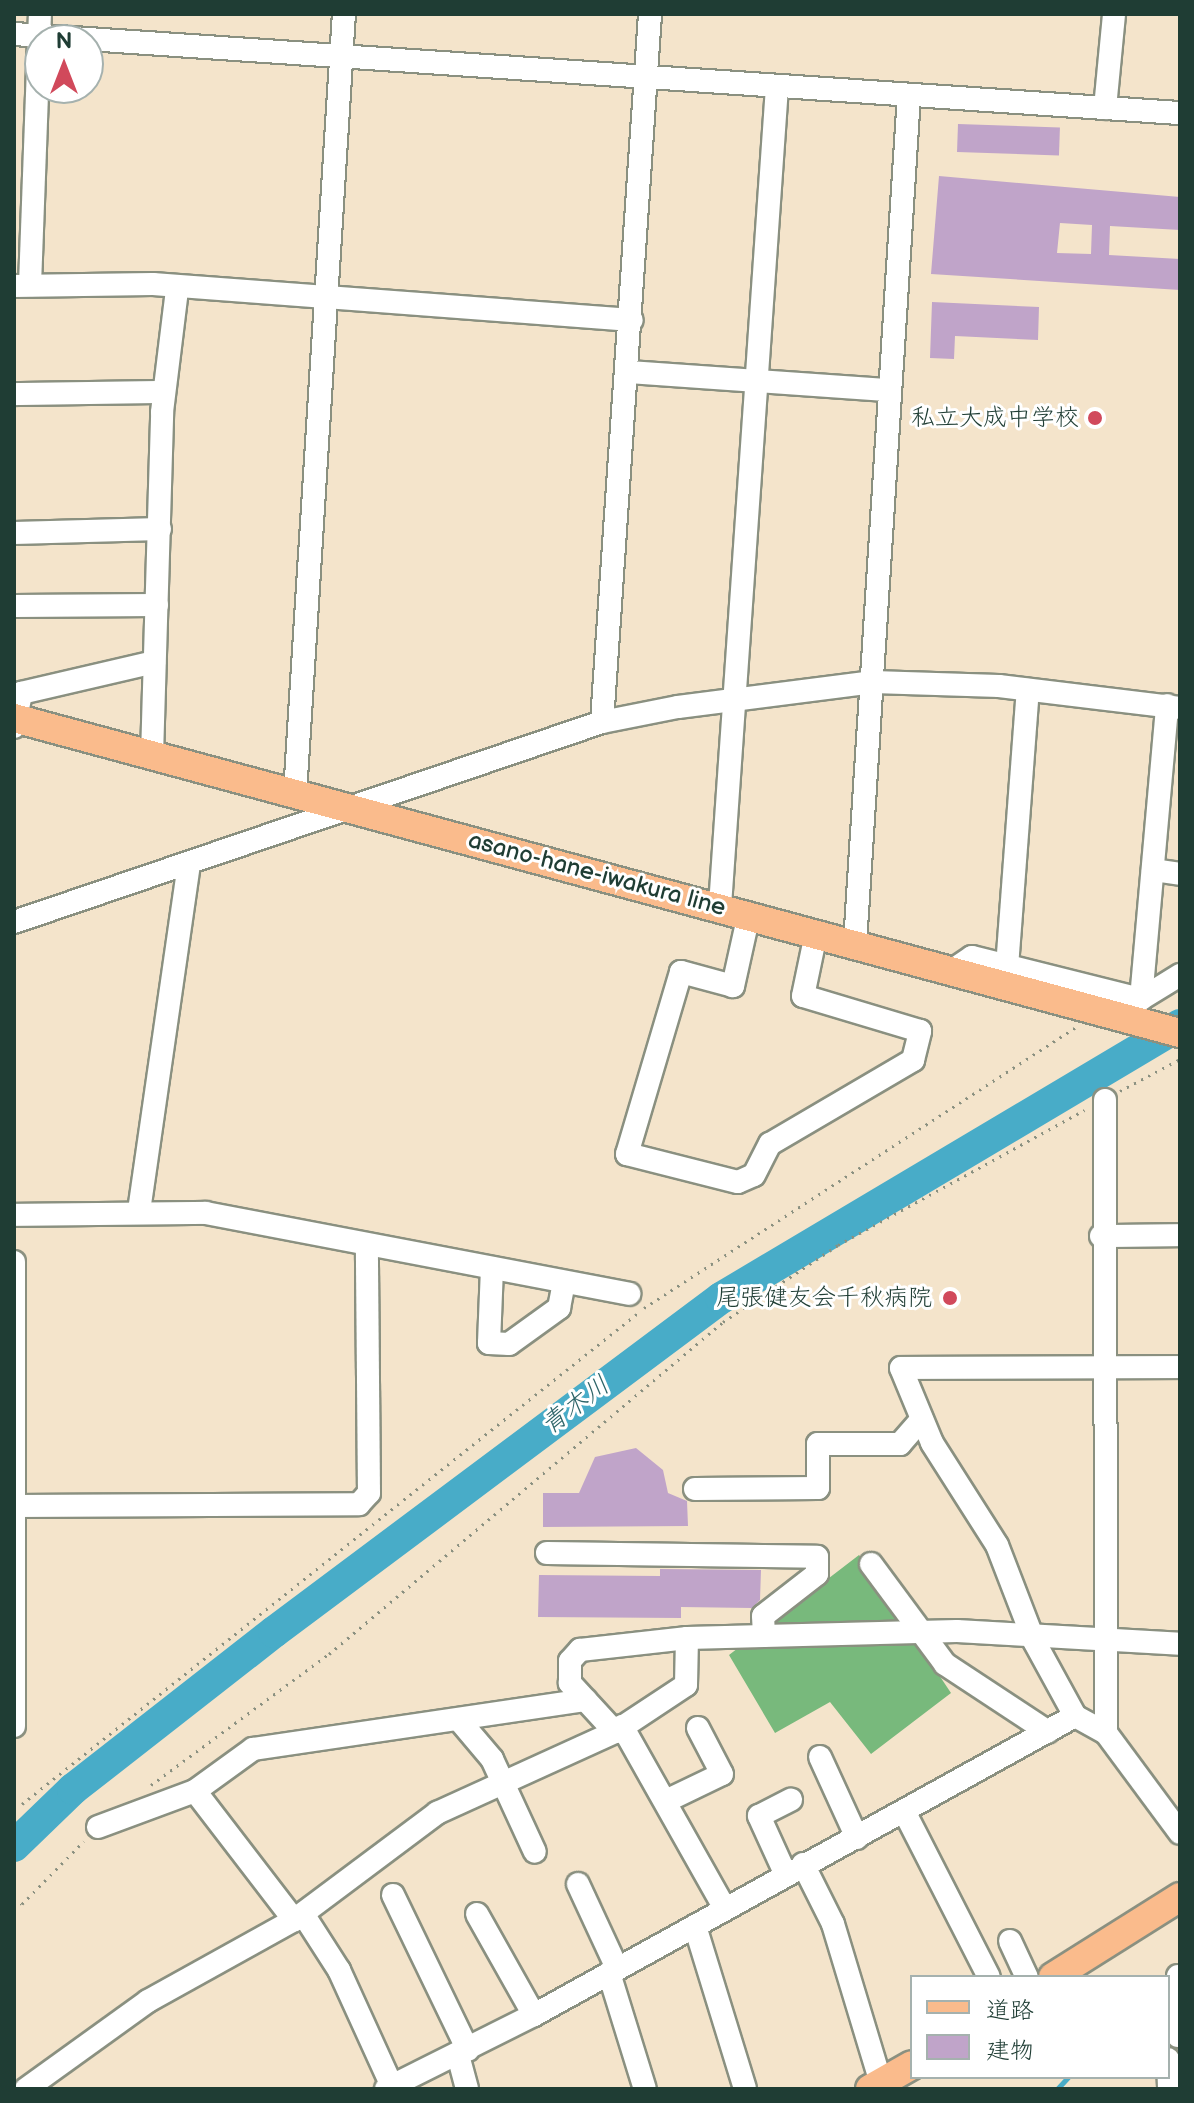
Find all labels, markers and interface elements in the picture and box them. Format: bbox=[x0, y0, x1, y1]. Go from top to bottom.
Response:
north arrow bbox=[24, 24, 104, 104]
text: N bbox=[56, 28, 72, 55]
place label: 私立大成中学校 bbox=[911, 404, 1079, 432]
marker: 私立大成中学校 bbox=[1086, 409, 1104, 427]
street label: asano-hane-iwakura line bbox=[465, 826, 729, 922]
place label: 尾張健友会千秋病院 bbox=[716, 1284, 932, 1312]
marker: 尾張健友会千秋病院 bbox=[939, 1287, 961, 1309]
water label: 青木川 bbox=[535, 1370, 617, 1442]
legend bbox=[910, 1975, 1170, 2079]
text: 道路 bbox=[986, 1996, 1034, 2025]
text: 建物 bbox=[986, 2036, 1034, 2065]

